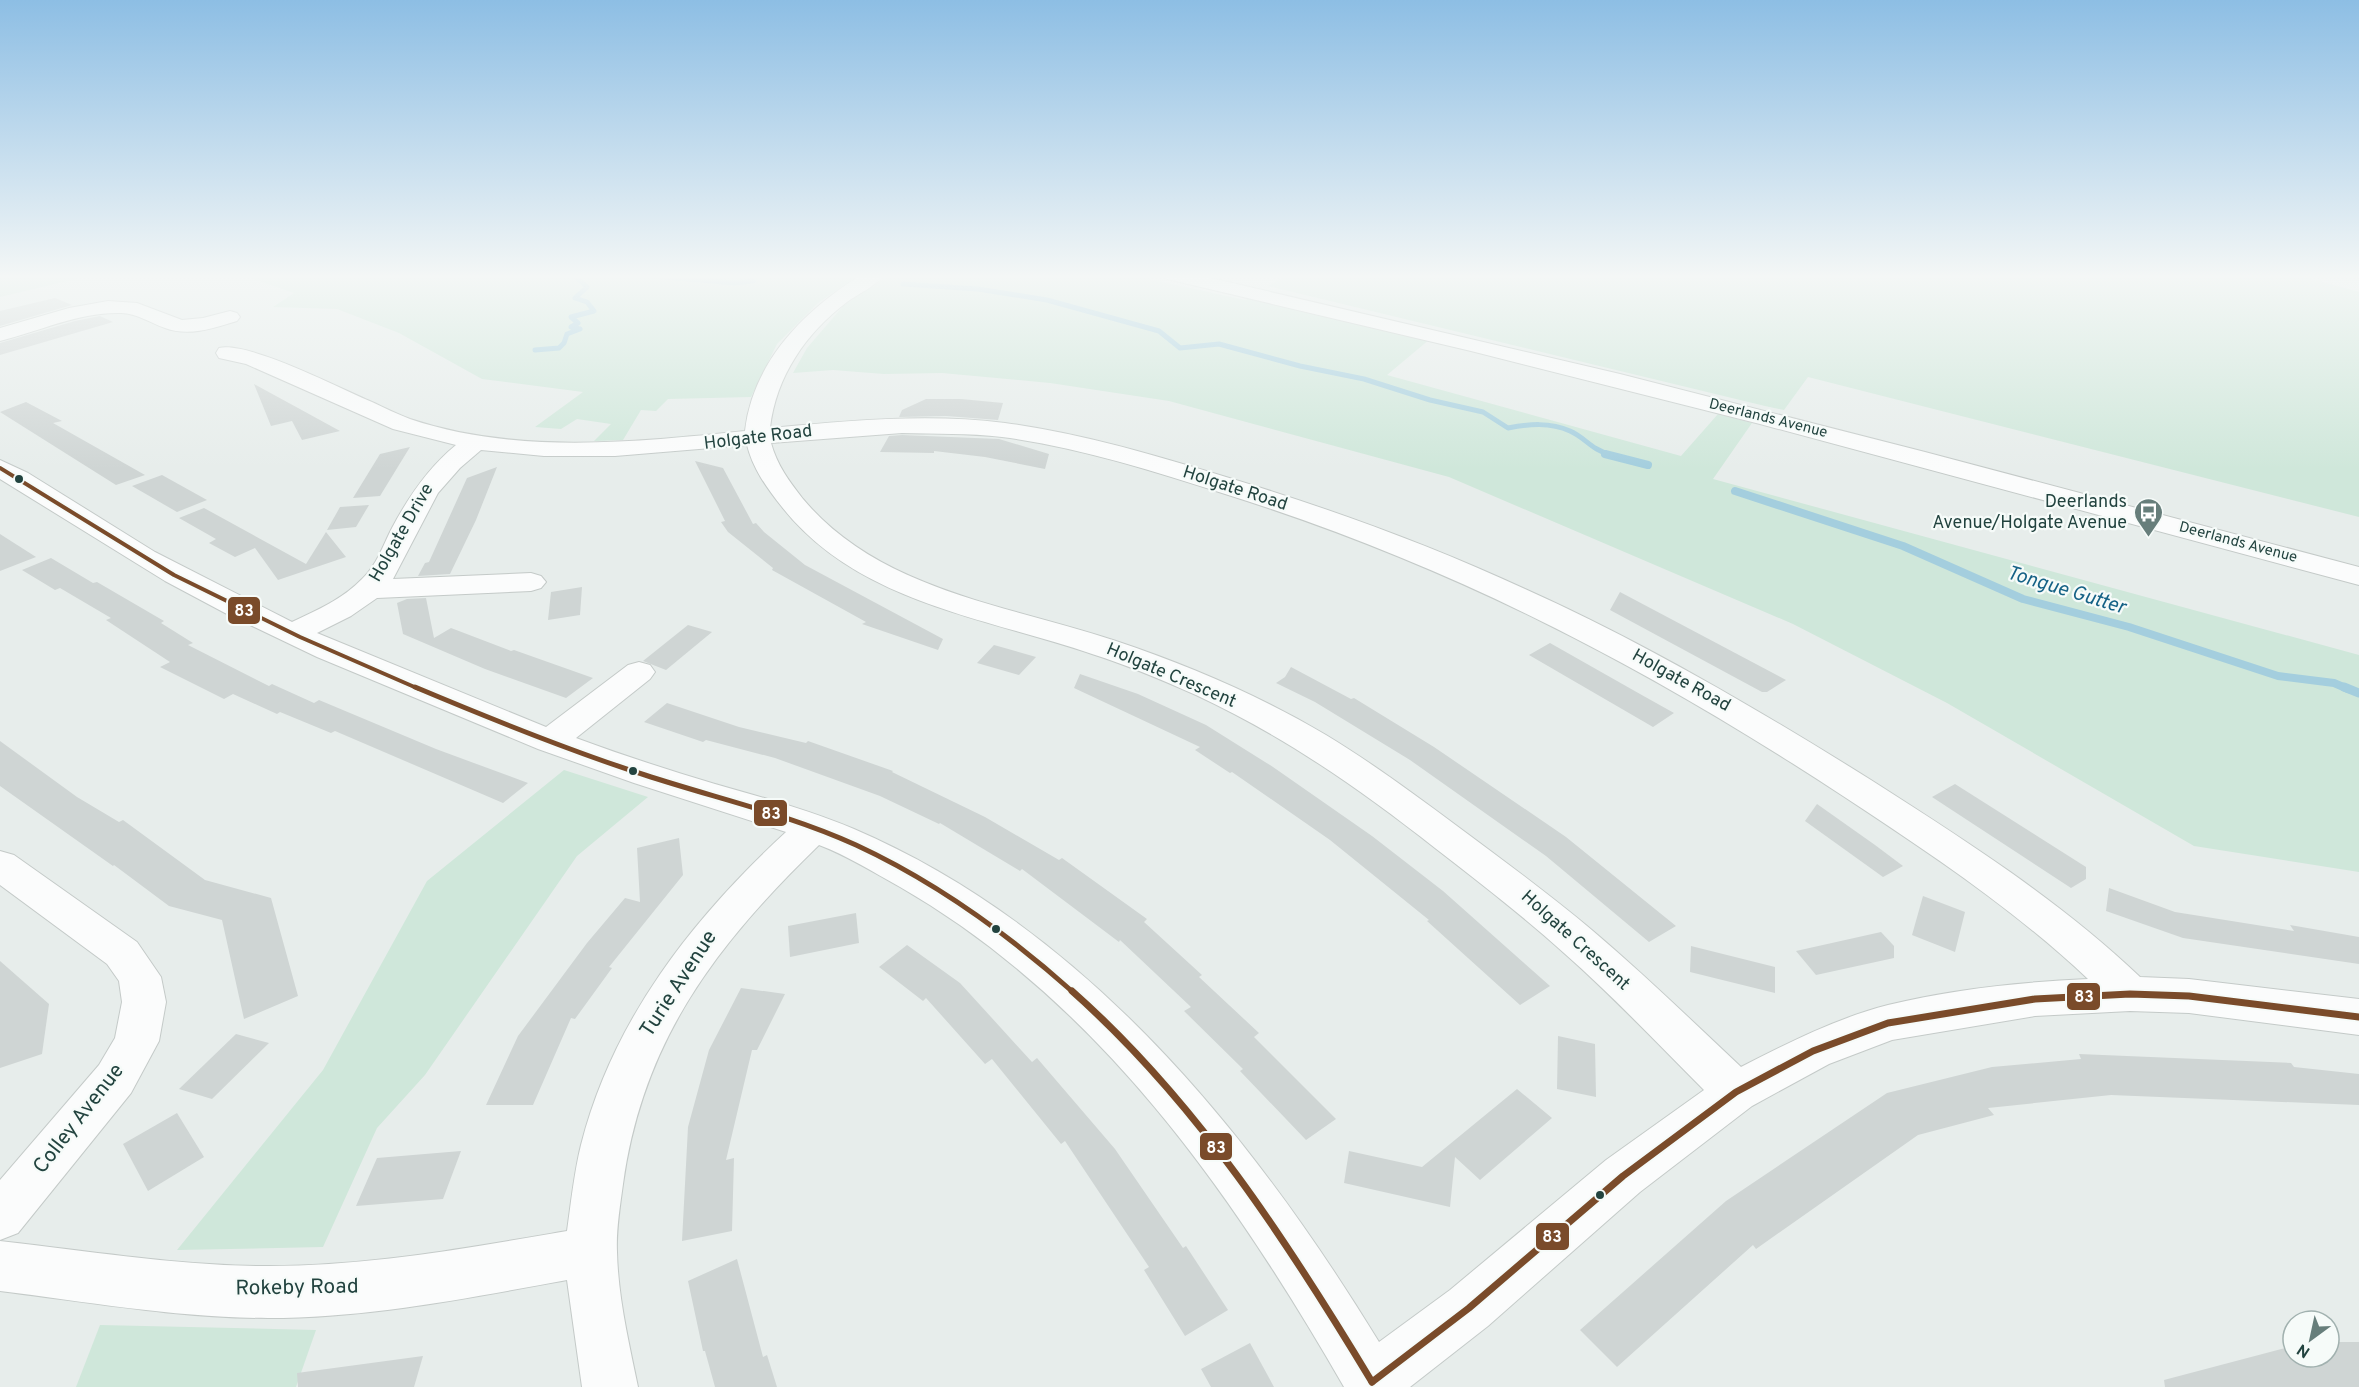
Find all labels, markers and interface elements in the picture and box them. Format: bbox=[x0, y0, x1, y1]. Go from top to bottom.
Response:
street label: Deerlands Avenue bbox=[1707, 395, 1829, 443]
street label: Holgate Road bbox=[702, 420, 814, 456]
street label: Holgate Road bbox=[1180, 461, 1290, 517]
unlabelled marker bbox=[13, 473, 25, 485]
street label: Holgate Drive bbox=[365, 480, 439, 586]
place label: Deerlands Avenue/Holgate Avenue bbox=[1932, 491, 2127, 535]
bus stop icon: Deerlands Avenue/Holgate Avenue bbox=[2132, 496, 2164, 538]
street label: Deerlands Avenue bbox=[2177, 518, 2299, 568]
water label: Tongue Gutter bbox=[2003, 561, 2130, 622]
line badge: 83 bbox=[227, 596, 261, 625]
text: 83 bbox=[234, 602, 254, 622]
street label: Holgate Crescent bbox=[1103, 638, 1239, 714]
street label: Holgate Road bbox=[1628, 645, 1734, 717]
unlabelled marker bbox=[627, 765, 639, 777]
line badge: 83 bbox=[753, 799, 788, 827]
text: 83 bbox=[761, 805, 781, 825]
street label: Holgate Crescent bbox=[1516, 886, 1634, 996]
unlabelled marker bbox=[990, 923, 1002, 935]
street label: Turie Avenue bbox=[634, 925, 724, 1043]
line badge: 83 bbox=[2066, 982, 2101, 1011]
text: 83 bbox=[2074, 988, 2094, 1008]
street label: Colley Avenue bbox=[28, 1058, 130, 1180]
line badge: 83 bbox=[1199, 1132, 1233, 1161]
text: 83 bbox=[1206, 1139, 1226, 1159]
unlabelled marker bbox=[1594, 1189, 1606, 1201]
line badge: 83 bbox=[1535, 1222, 1570, 1251]
text: 83 bbox=[1542, 1228, 1562, 1248]
street label: Rokeby Road bbox=[235, 1273, 359, 1303]
north arrow bbox=[2281, 1309, 2341, 1369]
text: N bbox=[2294, 1338, 2314, 1361]

